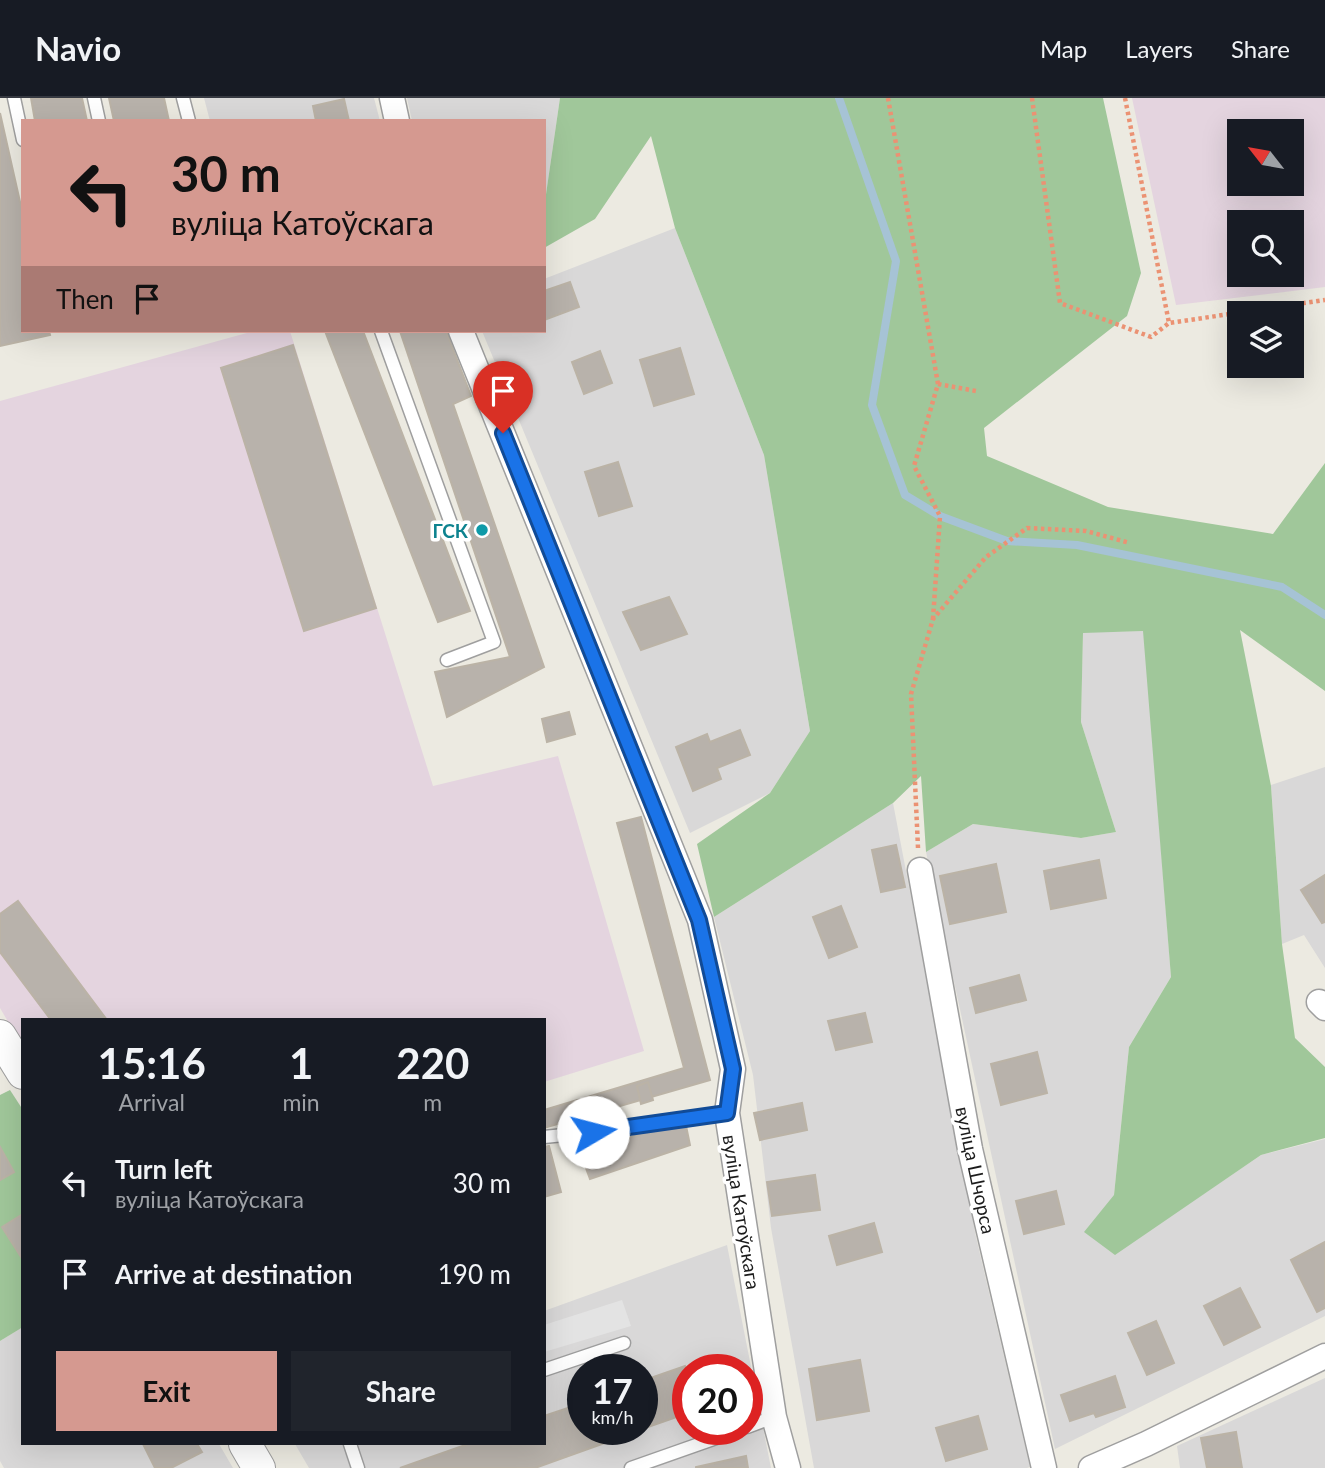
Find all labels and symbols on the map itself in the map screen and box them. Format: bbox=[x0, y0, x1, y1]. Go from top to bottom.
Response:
north arrow bbox=[1227, 119, 1304, 196]
pin bbox=[473, 361, 533, 433]
place label: ГСК bbox=[432, 519, 469, 542]
marker: ГСК bbox=[474, 522, 490, 538]
position arrow bbox=[556, 1095, 630, 1169]
street label: вуліца Шчорса bbox=[951, 1104, 1001, 1236]
street label: вуліца Катоўскага bbox=[718, 1133, 766, 1291]
speed limit sign: 20 bbox=[672, 1354, 763, 1445]

